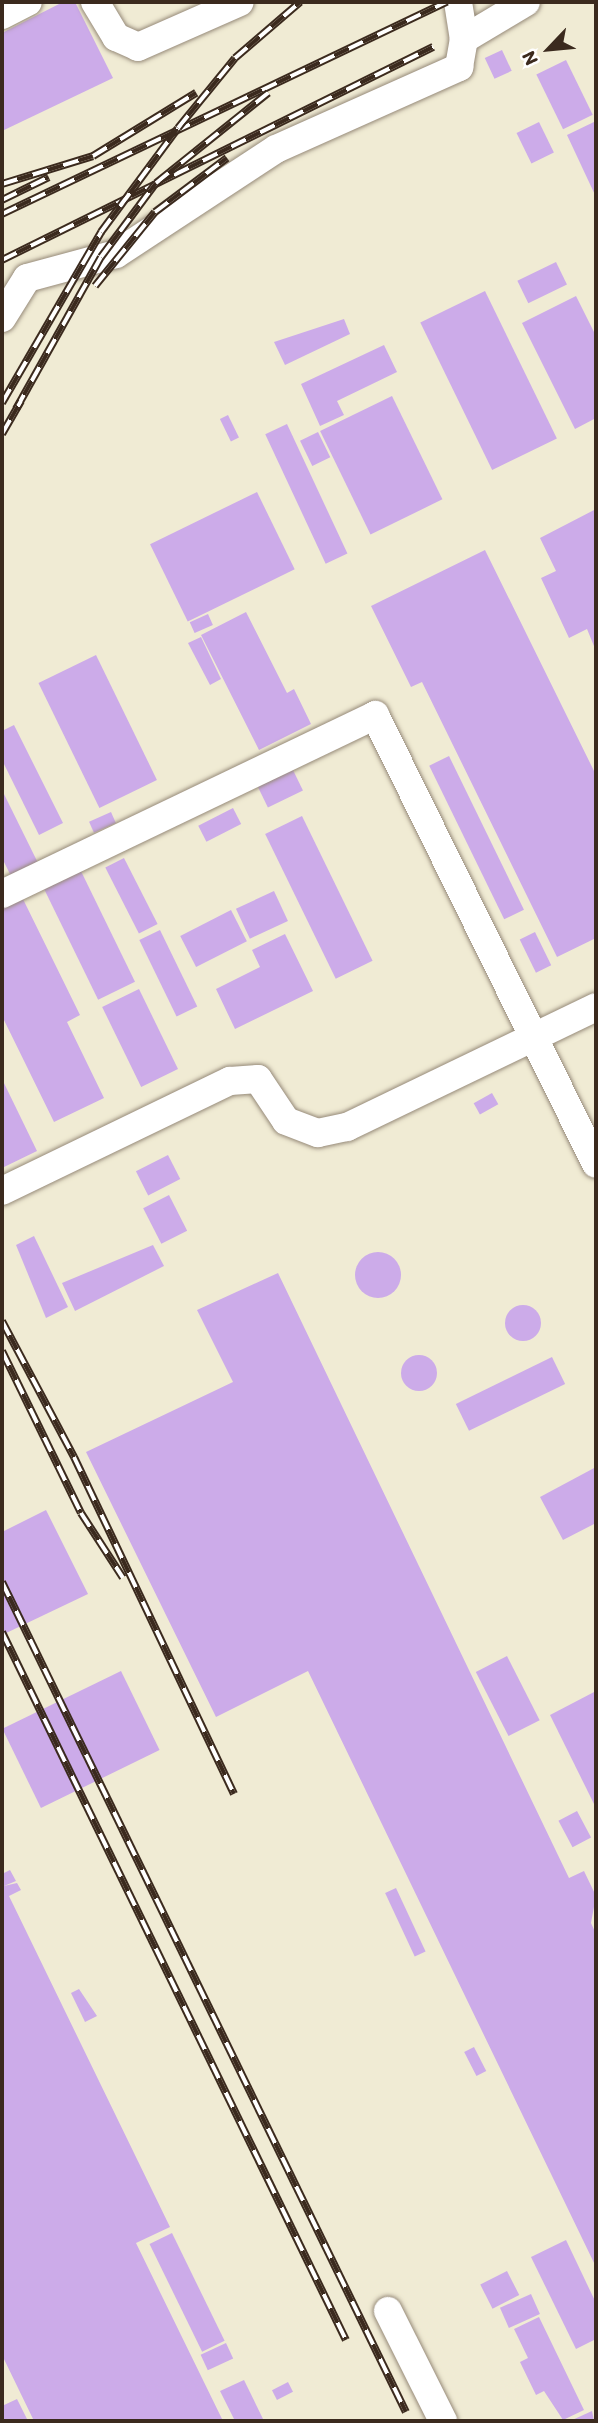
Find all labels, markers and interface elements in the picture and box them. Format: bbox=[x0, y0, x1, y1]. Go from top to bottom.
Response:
north arrow bbox=[514, 14, 584, 84]
text: N bbox=[517, 48, 543, 69]

